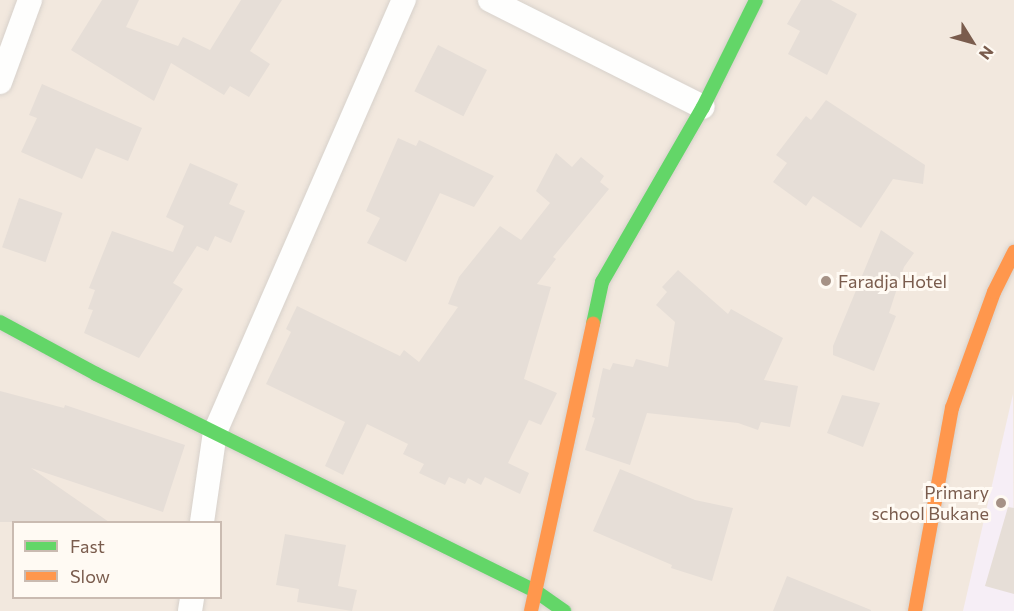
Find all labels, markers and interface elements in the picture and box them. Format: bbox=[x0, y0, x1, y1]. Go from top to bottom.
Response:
north arrow bbox=[942, 12, 1002, 72]
text: N bbox=[976, 43, 998, 64]
place label: Faradja Hotel bbox=[838, 270, 947, 292]
marker: Faradja Hotel bbox=[819, 274, 833, 288]
place label: Primary school Bukane bbox=[871, 482, 989, 524]
marker: Primary school Bukane bbox=[994, 496, 1008, 510]
legend bbox=[12, 521, 222, 599]
text: Fast bbox=[70, 535, 105, 557]
text: Slow bbox=[70, 565, 110, 587]

